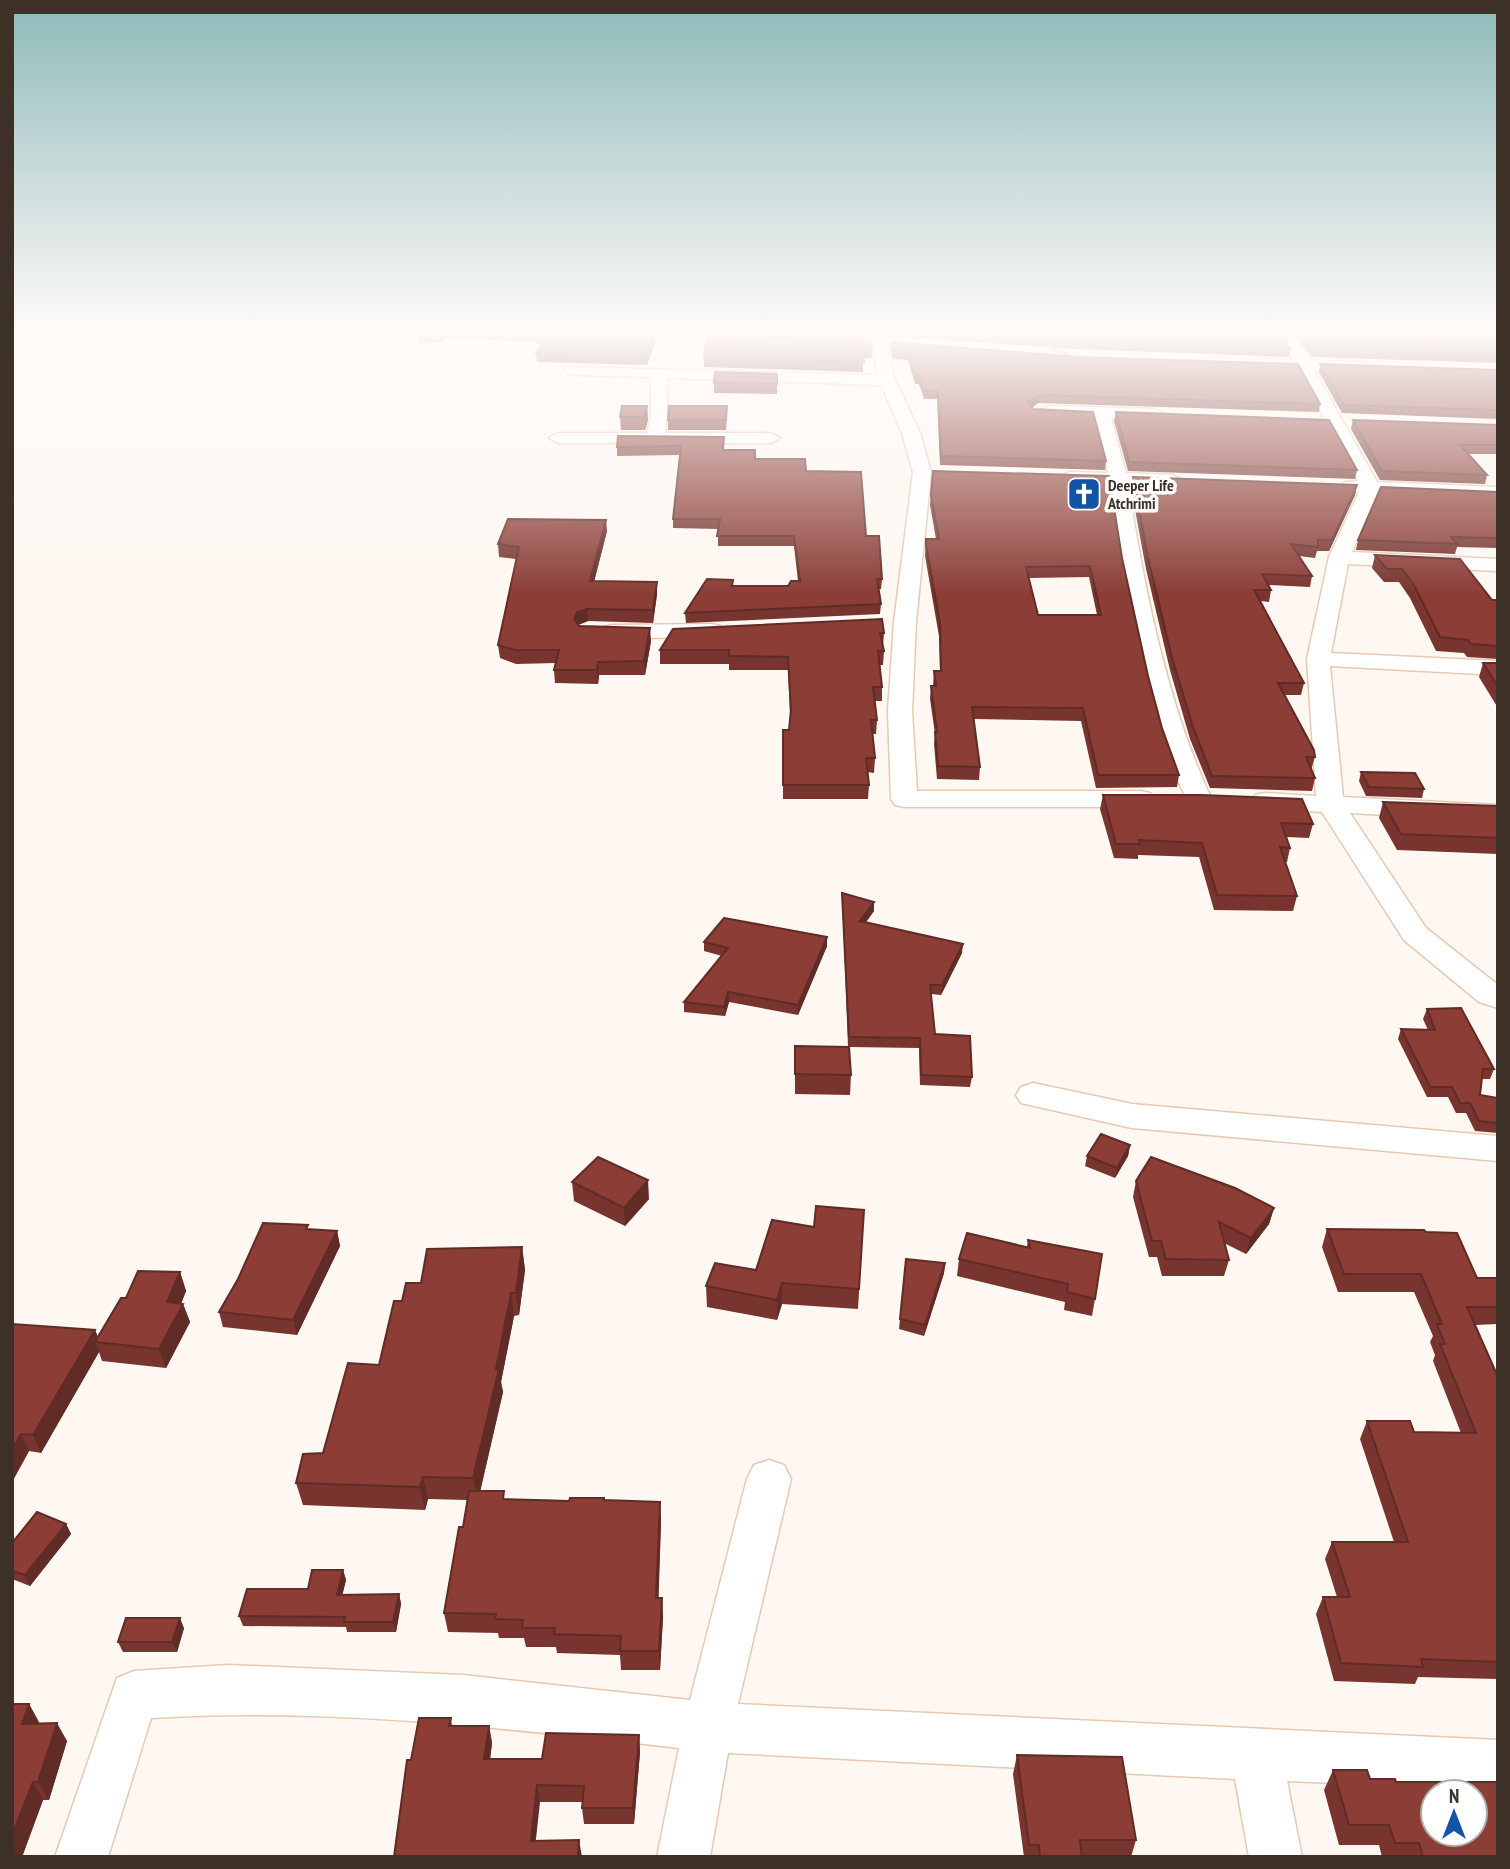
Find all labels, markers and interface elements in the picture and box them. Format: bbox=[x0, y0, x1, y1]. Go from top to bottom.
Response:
church icon: Deeper Life Atchrimi bbox=[1065, 475, 1103, 513]
place label: Deeper Life Atchrimi bbox=[1107, 475, 1174, 513]
north arrow bbox=[1419, 1778, 1489, 1848]
text: N bbox=[1449, 1784, 1459, 1808]

